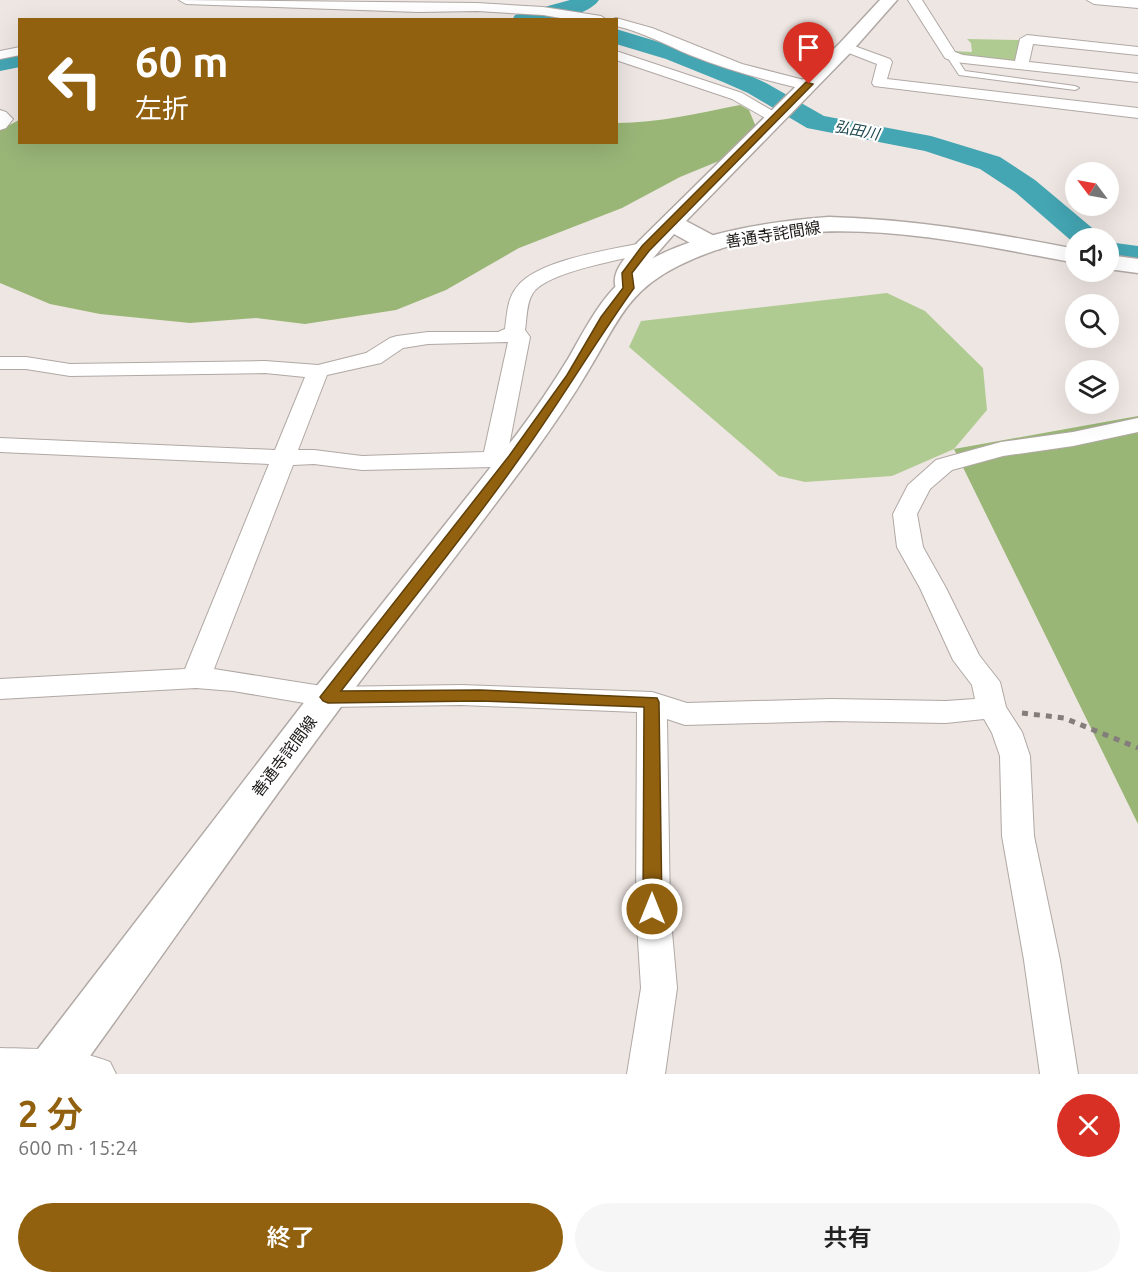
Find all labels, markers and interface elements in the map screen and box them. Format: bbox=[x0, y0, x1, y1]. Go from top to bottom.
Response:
pin bbox=[783, 22, 834, 84]
icon: arrive bbox=[792, 31, 825, 64]
text: 60 m bbox=[135, 38, 229, 85]
icon: left bbox=[36, 42, 114, 120]
text: 左折 bbox=[135, 93, 189, 123]
water label: 弘田川 bbox=[833, 117, 883, 143]
north arrow bbox=[1065, 162, 1119, 216]
map controls bbox=[1065, 162, 1119, 414]
street label: 善通寺詫間線 bbox=[724, 218, 822, 250]
button: sound bbox=[1065, 228, 1119, 282]
button: search bbox=[1065, 294, 1119, 348]
button: layers bbox=[1065, 360, 1119, 414]
street label: 善通寺詫間線 bbox=[248, 712, 320, 800]
position arrow bbox=[620, 877, 684, 941]
text: 2 分 bbox=[18, 1093, 83, 1134]
button: close bbox=[1057, 1094, 1120, 1157]
text: 600 m · 15:24 bbox=[18, 1136, 138, 1159]
button: 終了 bbox=[18, 1203, 563, 1272]
button: 共有 bbox=[575, 1203, 1120, 1272]

